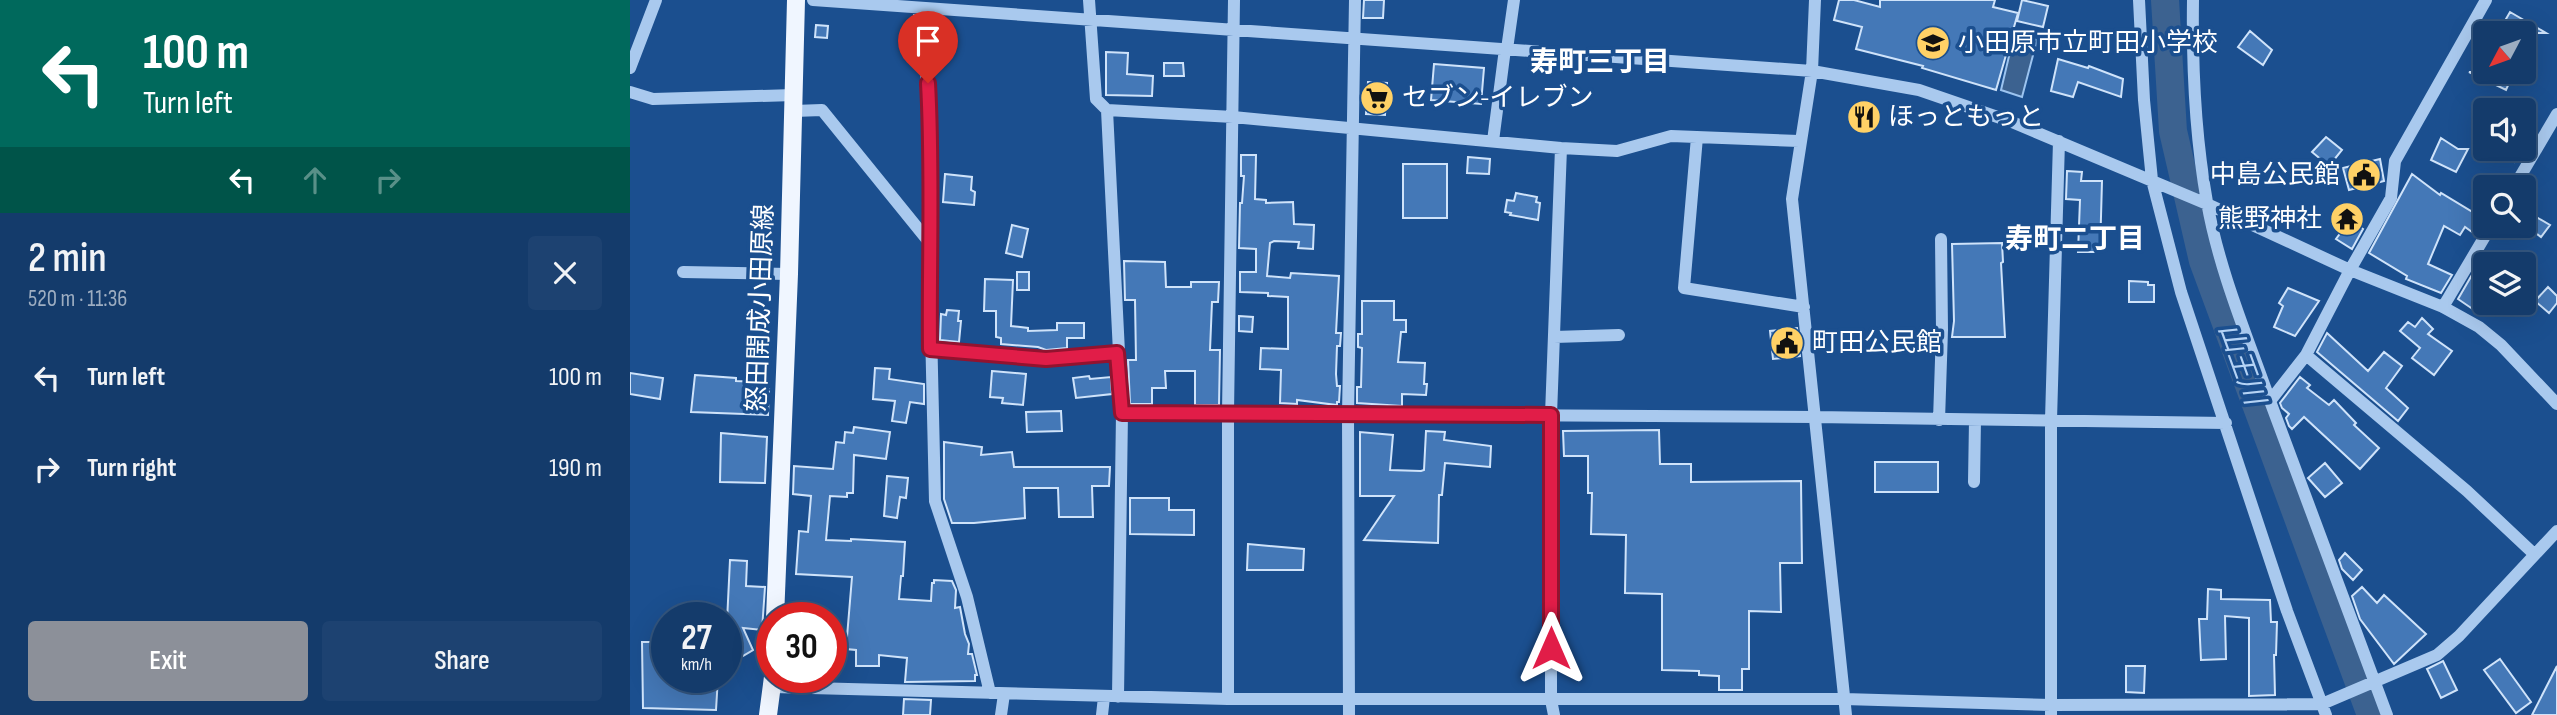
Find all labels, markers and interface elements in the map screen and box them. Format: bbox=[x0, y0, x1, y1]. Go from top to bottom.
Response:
pin bbox=[898, 11, 958, 83]
north arrow bbox=[2473, 21, 2536, 84]
map controls bbox=[2473, 21, 2536, 315]
icon: arrive bbox=[909, 22, 947, 60]
text: 100 m bbox=[143, 24, 249, 83]
school or university icon: 小田原市立町田小学校 bbox=[1914, 24, 1952, 62]
icon: left bbox=[28, 28, 119, 119]
place label: 小田原市立町田小学校 bbox=[1958, 28, 2218, 59]
district label: 寿町三丁目 bbox=[1530, 46, 1670, 79]
supermarket icon: セブン-イレブン bbox=[1358, 79, 1396, 117]
place label: セブン-イレブン bbox=[1402, 83, 1594, 114]
text: Turn left bbox=[143, 84, 233, 123]
restaurant icon: ほっともっと bbox=[1845, 98, 1883, 136]
button: sound bbox=[2473, 98, 2536, 161]
place label: ほっともっと bbox=[1888, 102, 2044, 133]
public building icon: 中島公民館 bbox=[2345, 156, 2383, 194]
place label: 中島公民館 bbox=[2210, 160, 2340, 191]
icon: left bbox=[223, 161, 261, 199]
icon: ahead bbox=[296, 161, 334, 199]
icon: right bbox=[369, 161, 407, 199]
button: search bbox=[2473, 175, 2536, 238]
temple icon: 熊野神社 bbox=[2328, 200, 2366, 238]
street label: 怒田開成小田原線 bbox=[742, 204, 780, 412]
place label: 熊野神社 bbox=[2218, 204, 2322, 235]
district label: 寿町二丁目 bbox=[2005, 223, 2145, 256]
text: 2 min bbox=[28, 233, 107, 284]
button: close bbox=[528, 236, 602, 310]
button: layers bbox=[2473, 252, 2536, 315]
text: 520 m · 11:36 bbox=[28, 285, 127, 313]
water label: 山王川 bbox=[2211, 319, 2272, 412]
public building icon: 町田公民館 bbox=[1768, 324, 1806, 362]
place label: 町田公民館 bbox=[1812, 328, 1942, 359]
icon: left bbox=[28, 359, 66, 397]
text: Turn left bbox=[87, 362, 165, 393]
text: 100 m bbox=[549, 362, 602, 393]
icon: right bbox=[28, 450, 66, 488]
text: Turn right bbox=[87, 453, 176, 484]
text: 190 m bbox=[549, 453, 602, 484]
speed limit sign: 30 bbox=[756, 602, 847, 693]
position arrow bbox=[1514, 611, 1588, 685]
text: 27 bbox=[681, 617, 712, 660]
button: Exit bbox=[28, 621, 308, 701]
button: Share bbox=[322, 621, 602, 701]
text: km/h bbox=[681, 654, 712, 675]

